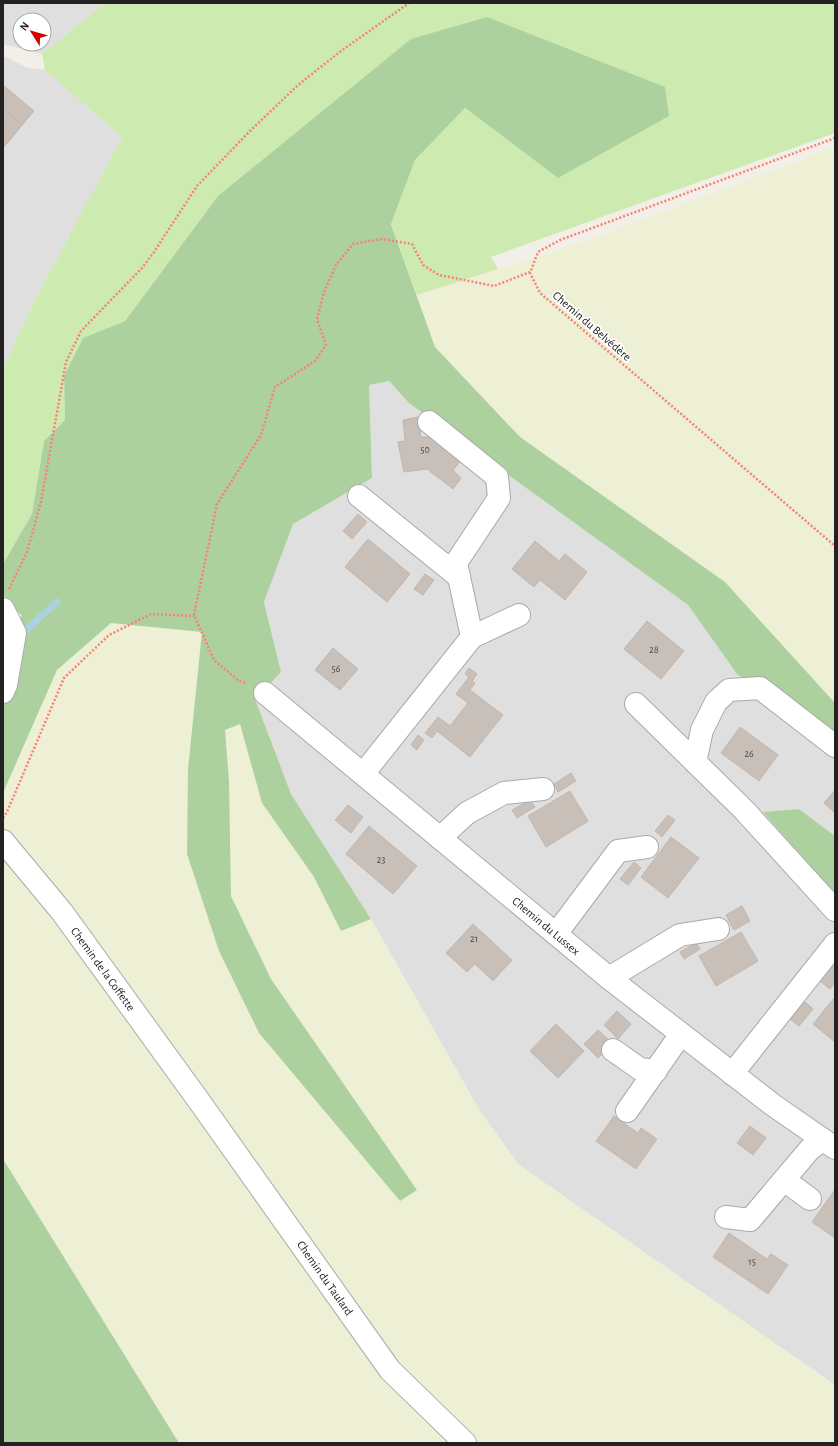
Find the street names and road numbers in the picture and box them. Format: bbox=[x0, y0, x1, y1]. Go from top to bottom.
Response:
street label: Chemin du Belvédère bbox=[551, 289, 633, 363]
street label: Chemin du Lussex bbox=[510, 894, 582, 958]
street label: Chemin de la Coffette bbox=[69, 925, 137, 1013]
street label: Chemin du Taulard bbox=[295, 1238, 355, 1318]

